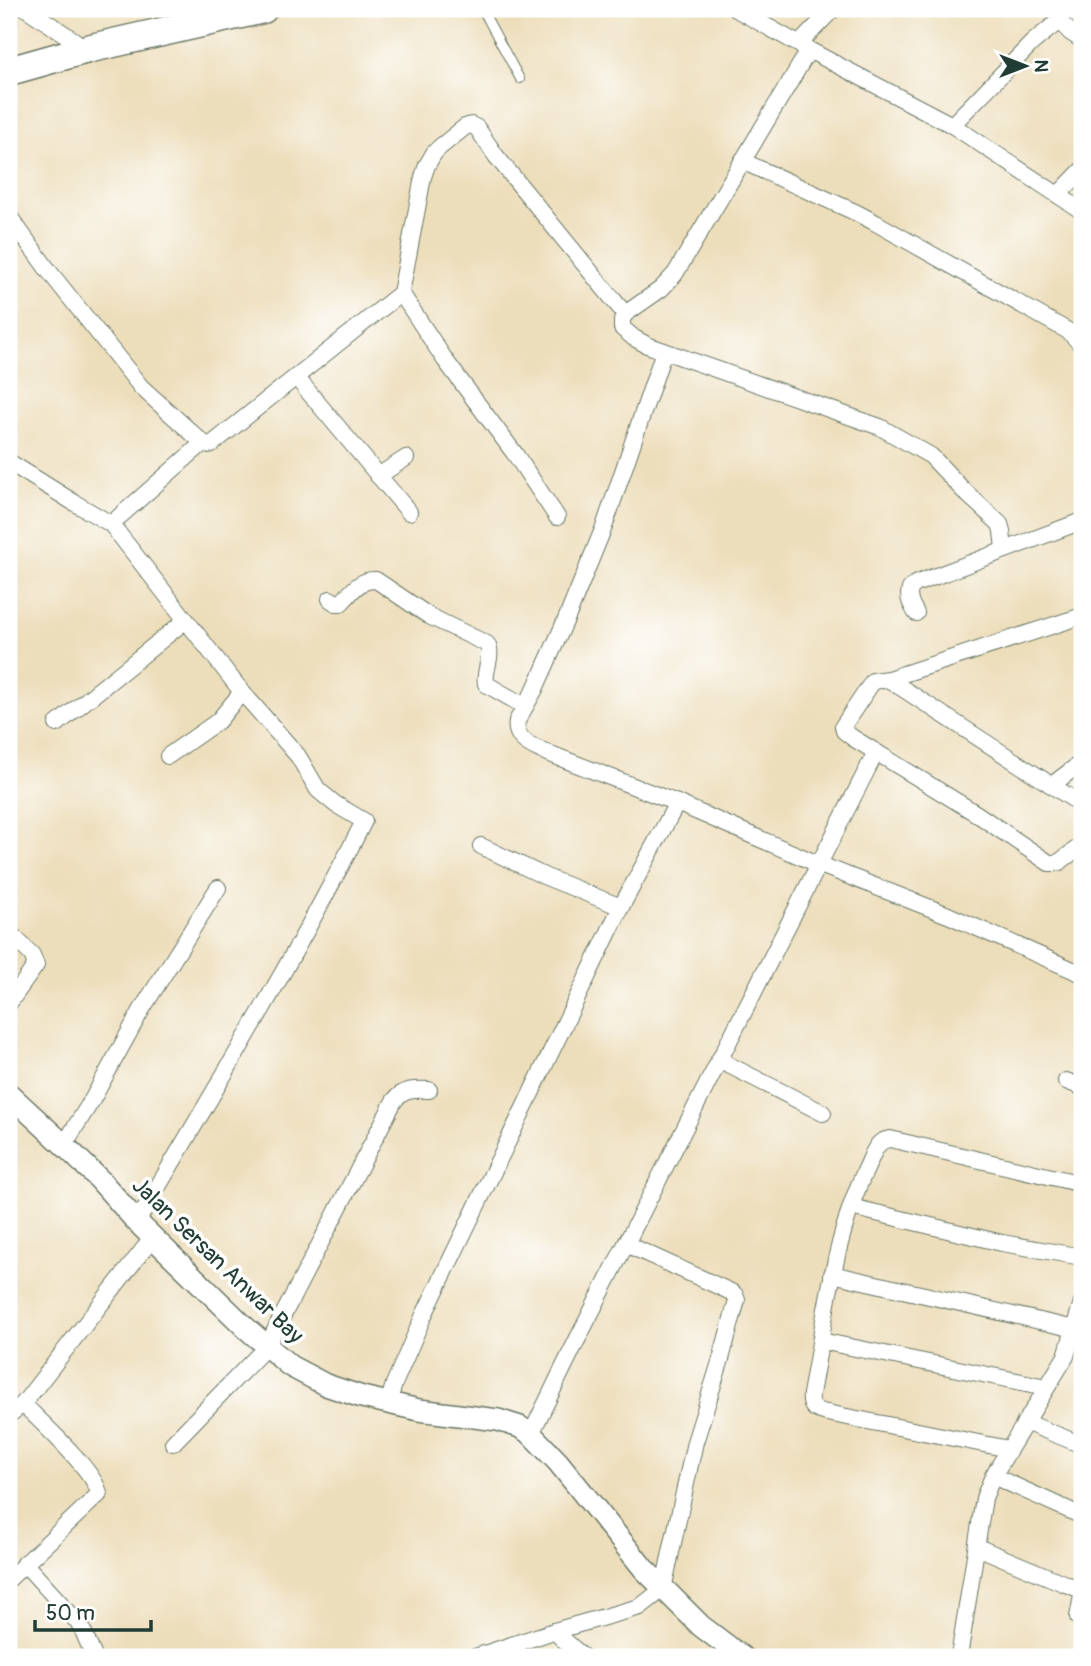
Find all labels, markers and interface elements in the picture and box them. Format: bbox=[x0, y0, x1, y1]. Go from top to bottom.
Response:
north arrow bbox=[990, 32, 1060, 102]
text: N bbox=[1029, 60, 1053, 73]
street label: Jalan Sersan Anwar Bay bbox=[126, 1171, 310, 1350]
scale bar bbox=[35, 1589, 150, 1633]
text: 50 m bbox=[46, 1600, 95, 1627]

